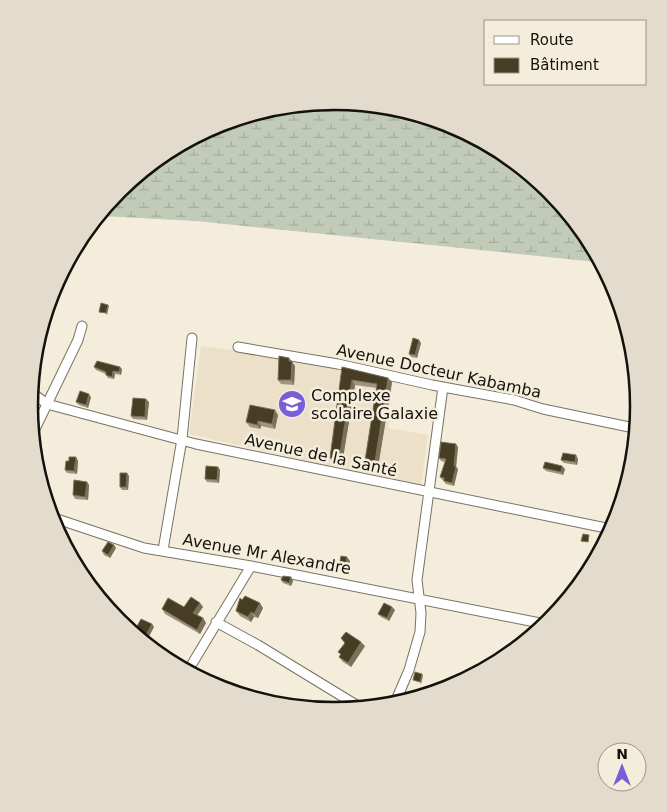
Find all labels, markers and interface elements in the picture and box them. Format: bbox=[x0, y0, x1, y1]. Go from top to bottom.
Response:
legend bbox=[484, 20, 647, 85]
text: Route bbox=[530, 31, 574, 49]
text: Bâtiment bbox=[530, 56, 599, 74]
street label: Avenue Docteur Kabamba bbox=[335, 340, 543, 402]
place label: Complexe scolaire Galaxie bbox=[311, 386, 438, 423]
school or university icon: Complexe scolaire Galaxie bbox=[277, 389, 307, 419]
street label: Avenue de la Santé bbox=[243, 430, 399, 480]
street label: Avenue Mr Alexandre bbox=[181, 530, 353, 578]
north arrow bbox=[597, 742, 647, 792]
text: N bbox=[616, 746, 628, 762]

